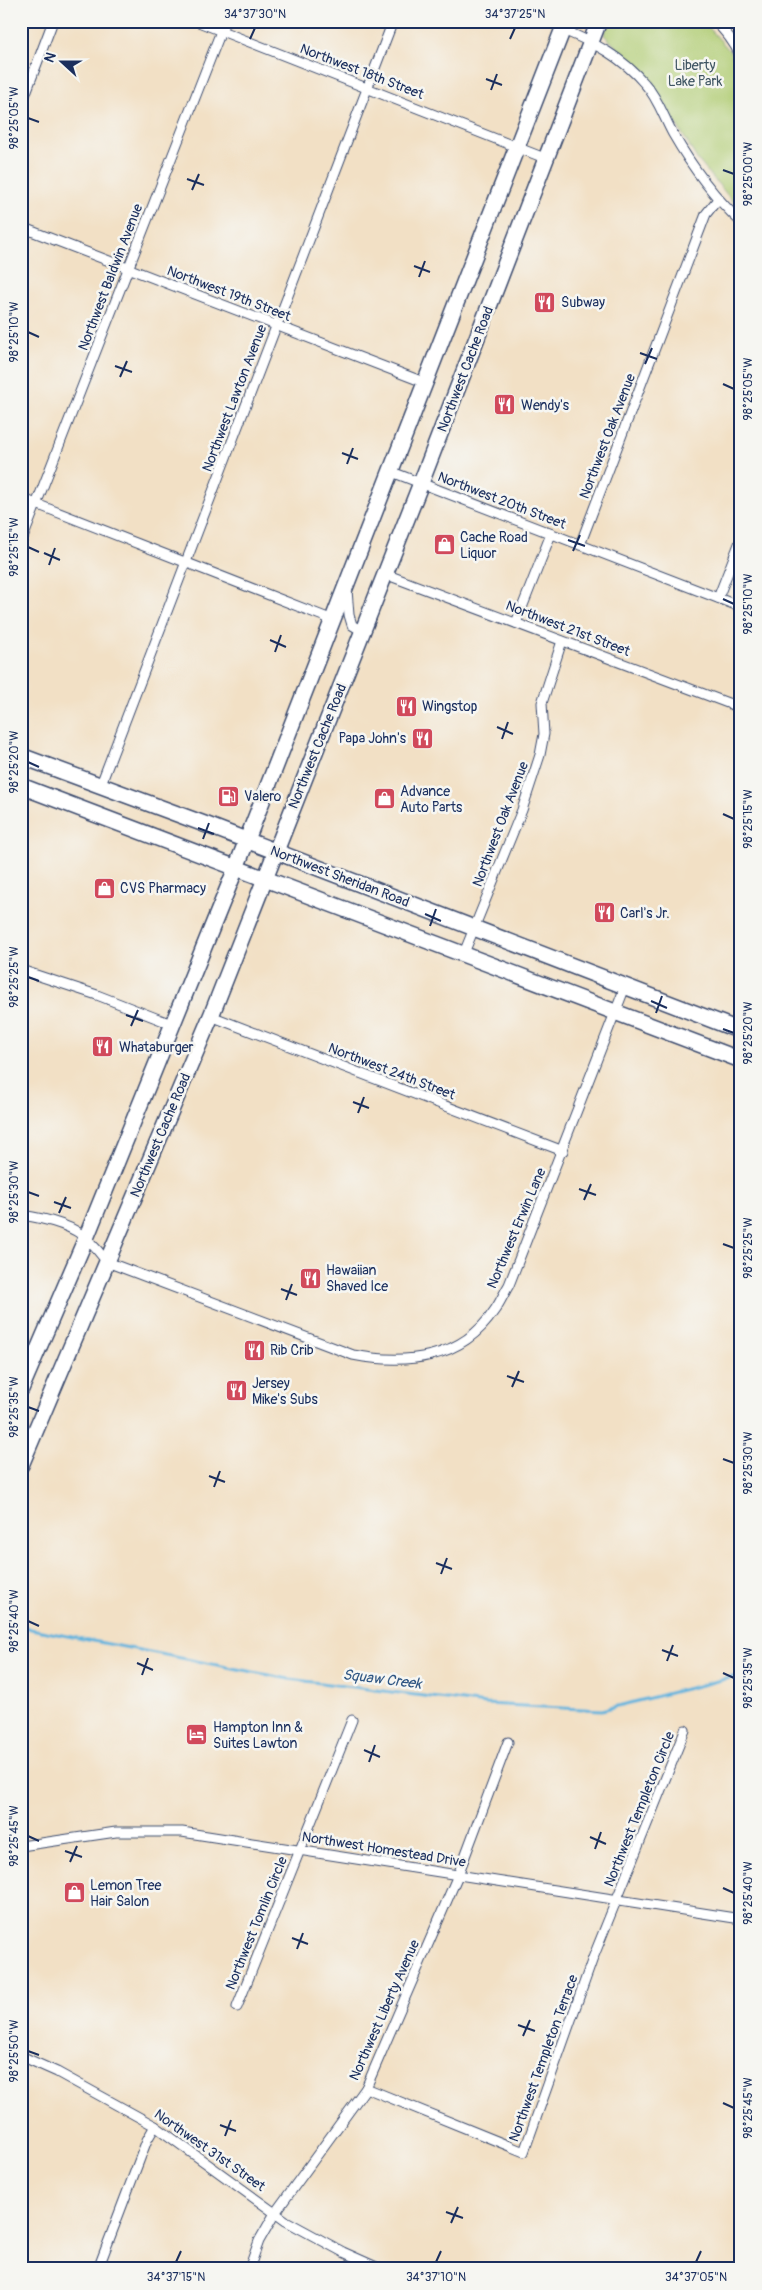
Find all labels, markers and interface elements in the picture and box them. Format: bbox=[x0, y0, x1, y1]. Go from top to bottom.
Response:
text: 34°37'30"N bbox=[224, 7, 286, 22]
text: 34°37'25"N bbox=[485, 7, 545, 22]
north arrow bbox=[38, 38, 88, 88]
street label: Northwest 18th Street bbox=[298, 40, 426, 103]
text: N bbox=[41, 50, 60, 65]
park label: Liberty Lake Park bbox=[668, 57, 723, 90]
text: 98°25'05"W bbox=[7, 87, 22, 149]
text: 98°25'00"W bbox=[741, 142, 756, 206]
street label: Northwest Baldwin Avenue bbox=[75, 201, 146, 353]
street label: Northwest 19th Street bbox=[164, 262, 294, 325]
restaurant icon: Subway bbox=[533, 290, 557, 314]
place label: Subway bbox=[561, 294, 605, 311]
text: 98°25'10"W bbox=[7, 301, 22, 363]
street label: Northwest Cache Road bbox=[434, 304, 497, 434]
street label: Northwest Lawton Avenue bbox=[199, 322, 270, 474]
text: 98°25'05"W bbox=[741, 358, 756, 420]
street label: Northwest Oak Avenue bbox=[576, 371, 639, 501]
restaurant icon: Wendy's bbox=[493, 393, 517, 417]
place label: Wendy's bbox=[521, 397, 570, 414]
street label: Northwest 20th Street bbox=[435, 468, 569, 533]
text: 98°25'15"W bbox=[7, 517, 22, 577]
place label: Cache Road Liquor bbox=[460, 529, 528, 562]
shop icon: Cache Road Liquor bbox=[432, 533, 456, 557]
text: 98°25'10"W bbox=[741, 573, 756, 635]
street label: Northwest 21st Street bbox=[503, 597, 633, 660]
street label: Northwest Cache Road bbox=[285, 681, 350, 811]
restaurant icon: Wingstop bbox=[394, 694, 418, 718]
place label: Wingstop bbox=[422, 698, 478, 715]
restaurant icon: Papa John's bbox=[410, 726, 434, 750]
text: 98°25'20"W bbox=[7, 730, 22, 794]
place label: Papa John's bbox=[338, 730, 407, 747]
street label: Northwest Oak Avenue bbox=[469, 759, 532, 889]
place label: Advance Auto Parts bbox=[400, 783, 463, 816]
fuel station icon: Valero bbox=[216, 784, 240, 808]
shop icon: Advance Auto Parts bbox=[372, 787, 396, 811]
place label: Valero bbox=[244, 788, 282, 805]
text: 98°25'15"W bbox=[741, 789, 756, 849]
street label: Northwest Sheridan Road bbox=[268, 842, 412, 911]
shop icon: CVS Pharmacy bbox=[92, 876, 116, 900]
place label: CVS Pharmacy bbox=[120, 880, 206, 897]
restaurant icon: Carl's Jr. bbox=[592, 901, 616, 925]
place label: Carl's Jr. bbox=[620, 905, 669, 922]
text: 98°25'25"W bbox=[7, 946, 22, 1008]
text: 98°25'20"W bbox=[741, 1001, 756, 1065]
restaurant icon: Whataburger bbox=[91, 1035, 115, 1059]
place label: Whataburger bbox=[119, 1039, 194, 1056]
street label: Northwest 24th Street bbox=[326, 1039, 458, 1104]
street label: Northwest Cache Road bbox=[127, 1070, 194, 1200]
text: 98°25'30"W bbox=[7, 1160, 22, 1224]
street label: Northwest Erwin Lane bbox=[483, 1165, 550, 1291]
text: 98°25'25"W bbox=[741, 1217, 756, 1279]
place label: Hawaiian Shaved Ice bbox=[326, 1262, 388, 1295]
restaurant icon: Hawaiian Shaved Ice bbox=[298, 1266, 322, 1290]
restaurant icon: Rib Crib bbox=[242, 1338, 266, 1362]
place label: Rib Crib bbox=[270, 1342, 314, 1359]
place label: Jersey Mike's Subs bbox=[252, 1375, 318, 1408]
text: 98°25'35"W bbox=[7, 1376, 22, 1438]
restaurant icon: Jersey Mike's Subs bbox=[224, 1379, 248, 1403]
text: 98°25'30"W bbox=[741, 1431, 756, 1495]
text: 98°25'40"W bbox=[7, 1589, 22, 1653]
text: 98°25'35"W bbox=[741, 1647, 756, 1709]
water label: Squaw Creek bbox=[342, 1665, 424, 1694]
place label: Hampton Inn & Suites Lawton bbox=[213, 1719, 303, 1752]
hotel icon: Hampton Inn & Suites Lawton bbox=[185, 1723, 209, 1747]
street label: Northwest Templeton Circle bbox=[601, 1729, 678, 1889]
text: 98°25'45"W bbox=[7, 1805, 22, 1867]
street label: Northwest Homestead Drive bbox=[301, 1828, 467, 1871]
street label: Northwest Tomlin Circle bbox=[222, 1854, 291, 1992]
text: 98°25'40"W bbox=[741, 1861, 756, 1925]
place label: Lemon Tree Hair Salon bbox=[90, 1877, 161, 1910]
shop icon: Lemon Tree Hair Salon bbox=[62, 1881, 86, 1905]
street label: Northwest Liberty Avenue bbox=[346, 1937, 423, 2083]
street label: Northwest Templeton Terrace bbox=[505, 1972, 582, 2144]
text: 98°25'50"W bbox=[7, 2020, 22, 2082]
text: 98°25'45"W bbox=[741, 2077, 756, 2139]
street label: Northwest 31st Street bbox=[151, 2106, 269, 2195]
text: 34°37'15"N bbox=[147, 2270, 205, 2285]
text: 34°37'10"N bbox=[406, 2270, 466, 2285]
text: 34°37'05"N bbox=[665, 2270, 727, 2285]

